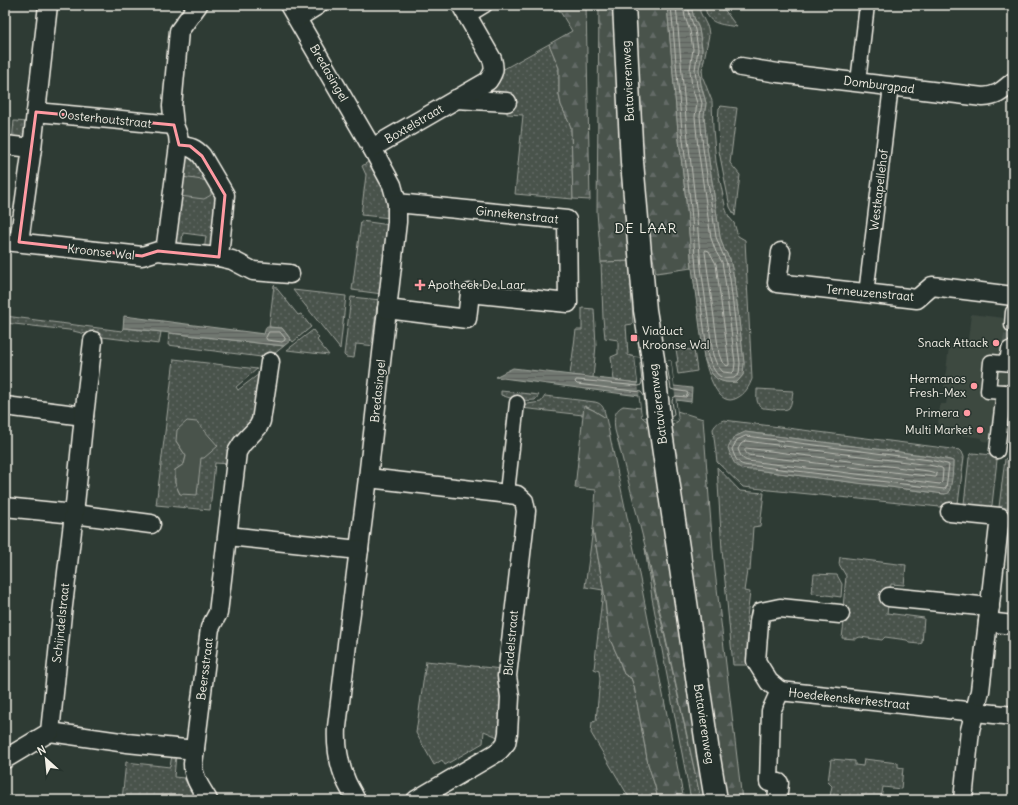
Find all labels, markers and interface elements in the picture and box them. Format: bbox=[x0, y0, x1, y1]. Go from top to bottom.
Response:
street label: Batavierenweg bbox=[618, 40, 637, 122]
street label: Bredasingel bbox=[307, 41, 352, 104]
street label: Domburgpad bbox=[843, 73, 915, 96]
street label: Boxtelstraat bbox=[382, 101, 446, 146]
street label: Oosterhoutstraat bbox=[58, 106, 152, 131]
street label: Westkapellehof bbox=[866, 147, 891, 232]
street label: Ginnekenstraat bbox=[475, 203, 559, 226]
district label: DE LAAR bbox=[615, 219, 678, 237]
street label: Kroonse Wal bbox=[67, 241, 135, 262]
place label: Apotheek De Laar bbox=[428, 277, 525, 292]
marker: Apotheek De Laar bbox=[415, 280, 425, 290]
street label: Terneuzenstraat bbox=[825, 281, 915, 304]
place label: Viaduct Kroonse Wal bbox=[642, 323, 709, 352]
marker: Viaduct Kroonse Wal bbox=[629, 333, 639, 343]
place label: Snack Attack bbox=[918, 335, 988, 350]
marker: Snack Attack bbox=[991, 338, 1001, 348]
street label: Bredasingel bbox=[367, 358, 388, 423]
street label: Batavierenweg bbox=[645, 363, 670, 445]
place label: Hermanos Fresh-Mex bbox=[909, 371, 966, 400]
marker: Hermanos Fresh-Mex bbox=[969, 381, 979, 391]
place label: Primera bbox=[916, 405, 959, 420]
marker: Primera bbox=[962, 408, 972, 418]
place label: Multi Market bbox=[905, 422, 972, 437]
marker: Multi Market bbox=[975, 425, 985, 435]
street label: Schijndelstraat bbox=[49, 582, 72, 664]
street label: Bladelstraat bbox=[500, 610, 521, 676]
street label: Beersstraat bbox=[193, 637, 216, 701]
street label: Batavierenweg bbox=[691, 683, 718, 765]
street label: Hoedekenskerkestraat bbox=[788, 685, 911, 712]
north arrow bbox=[26, 739, 66, 779]
text: N bbox=[35, 742, 48, 758]

